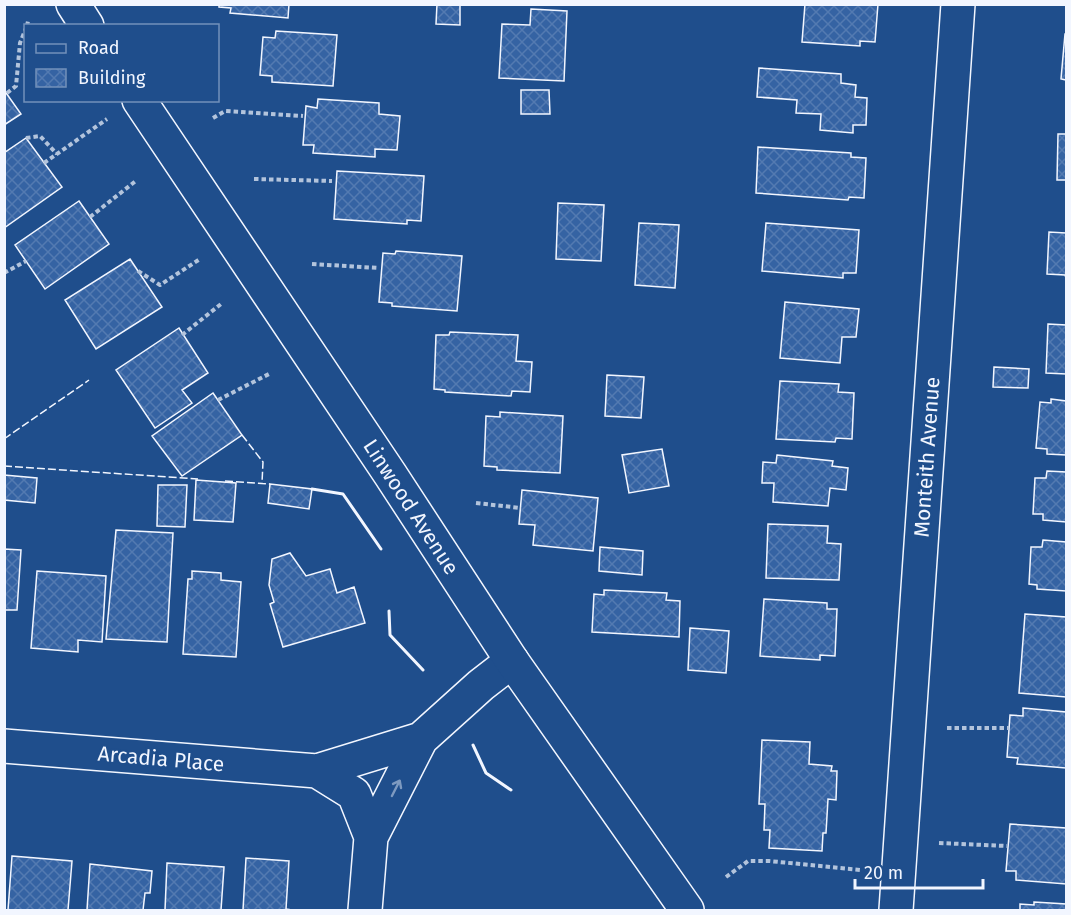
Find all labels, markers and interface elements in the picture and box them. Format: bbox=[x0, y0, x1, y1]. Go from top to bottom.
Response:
legend bbox=[24, 24, 219, 102]
text: Road bbox=[78, 37, 120, 59]
text: Building bbox=[78, 67, 146, 89]
street label: Monteith Avenue bbox=[908, 376, 946, 538]
street label: Linwood Avenue bbox=[358, 434, 464, 580]
street label: Arcadia Place bbox=[97, 741, 225, 777]
one-way arrow bbox=[390, 780, 402, 797]
scale bar bbox=[855, 852, 982, 890]
text: 20 m bbox=[864, 862, 903, 884]

